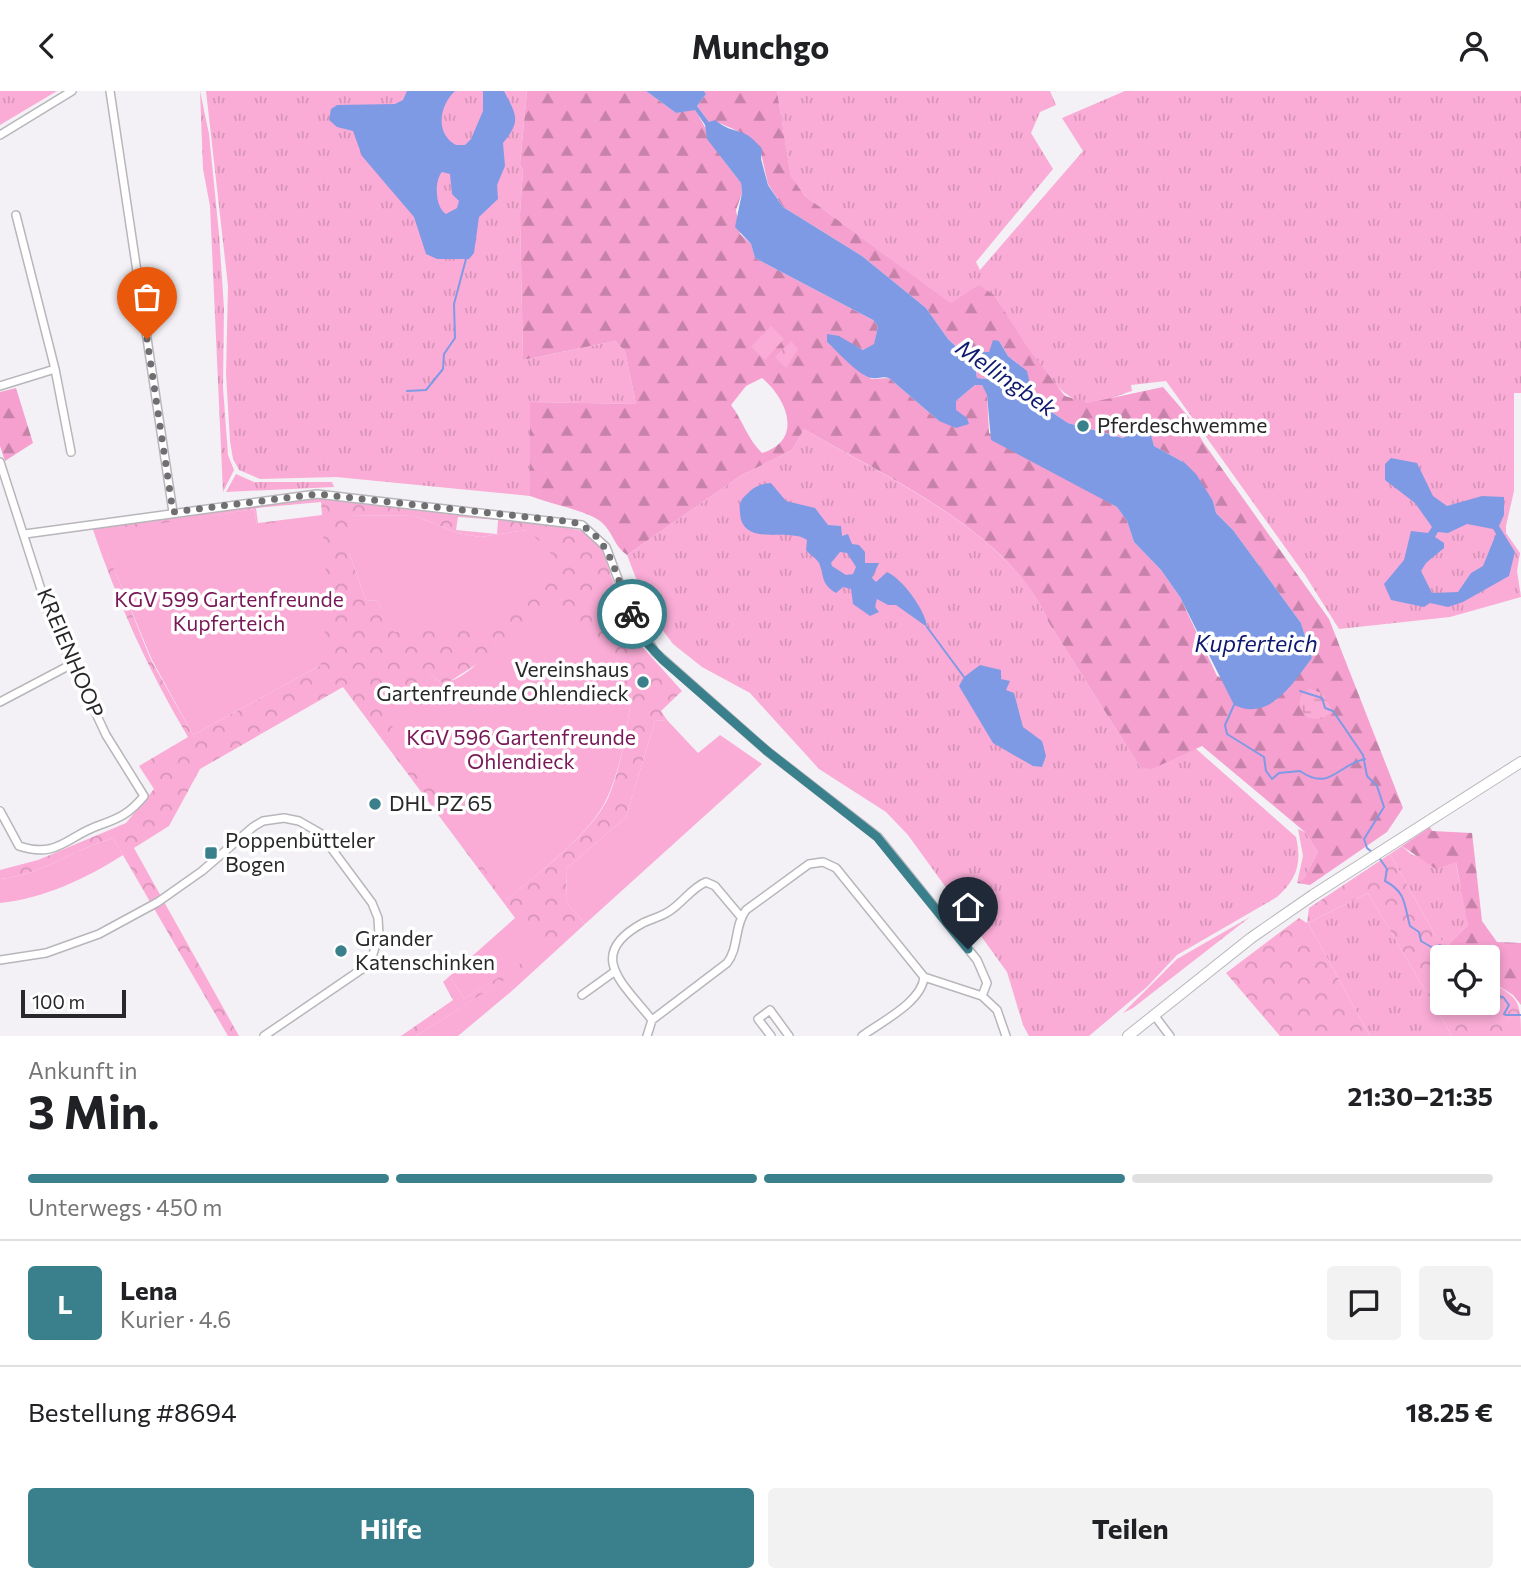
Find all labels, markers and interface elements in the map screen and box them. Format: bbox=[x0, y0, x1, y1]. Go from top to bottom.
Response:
text: Munchgo bbox=[692, 26, 829, 66]
icon: back bbox=[28, 27, 66, 65]
icon: person bbox=[1455, 27, 1493, 65]
pin bbox=[117, 267, 177, 339]
icon: bag bbox=[128, 278, 166, 316]
water label: Mellingbek bbox=[951, 333, 1062, 422]
place label: Pferdeschwemme bbox=[1097, 412, 1267, 437]
marker: Pferdeschwemme bbox=[1075, 418, 1091, 434]
courier bbox=[597, 579, 667, 649]
street label: KREIENHOOP bbox=[33, 584, 110, 721]
park label: KGV 599 Gartenfreunde Kupferteich bbox=[114, 586, 344, 635]
icon: bike bbox=[613, 595, 651, 633]
water label: Kupferteich bbox=[1194, 629, 1318, 657]
place label: Vereinshaus Gartenfreunde Ohlendieck bbox=[376, 656, 629, 705]
marker: Vereinshaus Gartenfreunde Ohlendieck bbox=[635, 674, 651, 690]
park label: KGV 596 Gartenfreunde Ohlendieck bbox=[406, 724, 636, 773]
place label: DHL PZ 65 bbox=[389, 790, 492, 815]
marker: DHL PZ 65 bbox=[367, 796, 383, 812]
place label: Poppenbütteler Bogen bbox=[225, 827, 375, 876]
marker: Poppenbütteler Bogen bbox=[203, 845, 219, 861]
pin bbox=[938, 877, 998, 949]
icon: home bbox=[949, 888, 987, 926]
place label: Grander Katenschinken bbox=[355, 925, 495, 974]
marker: Grander Katenschinken bbox=[333, 943, 349, 959]
map controls bbox=[1430, 945, 1500, 1015]
button: locate bbox=[1430, 945, 1500, 1015]
scale bar bbox=[21, 987, 126, 1019]
text: 100 m bbox=[32, 990, 85, 1013]
text: Ankunft in bbox=[28, 1056, 138, 1084]
text: 21:30–21:35 bbox=[1347, 1080, 1493, 1111]
text: 3 Min. bbox=[28, 1082, 160, 1138]
text: Unterwegs · 450 m bbox=[28, 1193, 222, 1221]
button: chat bbox=[1327, 1266, 1401, 1340]
button: phone bbox=[1419, 1266, 1493, 1340]
text: Lena bbox=[120, 1274, 178, 1305]
text: L bbox=[57, 1288, 73, 1319]
text: Kurier · 4.6 bbox=[120, 1305, 231, 1333]
text: Bestellung #8694 bbox=[28, 1396, 237, 1427]
text: 18.25 € bbox=[1405, 1396, 1493, 1427]
button: Hilfe bbox=[28, 1488, 754, 1568]
button: Teilen bbox=[768, 1488, 1493, 1568]

